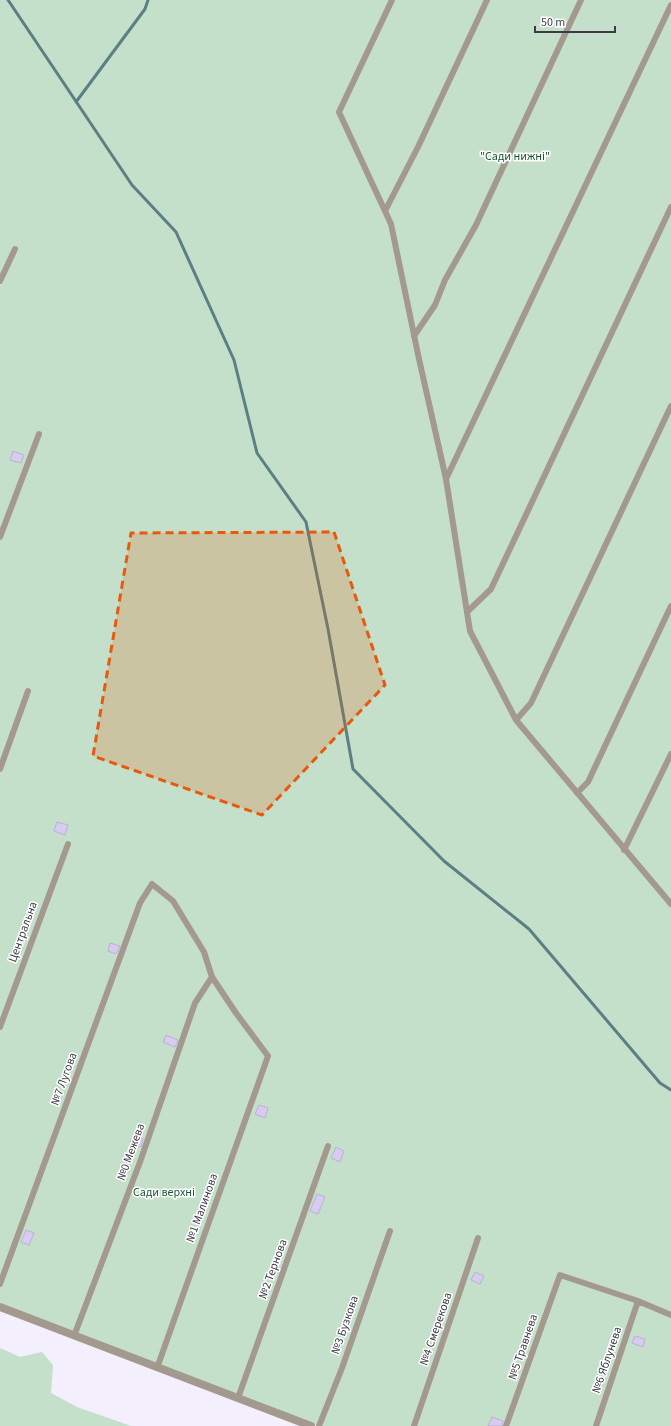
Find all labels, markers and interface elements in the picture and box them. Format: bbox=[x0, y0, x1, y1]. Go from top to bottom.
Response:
scale bar bbox=[535, 8, 615, 34]
text: 50 m bbox=[541, 14, 565, 31]
park label: "Сади нижні" bbox=[480, 148, 550, 165]
street label: Центральна bbox=[4, 899, 42, 965]
street label: №7 Лугова bbox=[47, 1050, 81, 1108]
street label: №0 Межева bbox=[113, 1121, 149, 1183]
street label: №1 Малинова bbox=[182, 1171, 222, 1245]
park label: Сади верхні bbox=[133, 1184, 195, 1201]
street label: №2 Тернова bbox=[254, 1237, 292, 1301]
street label: №4 Смерекова bbox=[416, 1290, 456, 1368]
street label: №3 Бузкова bbox=[327, 1293, 363, 1357]
street label: №5 Травнева bbox=[504, 1312, 542, 1382]
street label: №6 Яблунева bbox=[588, 1324, 626, 1396]

